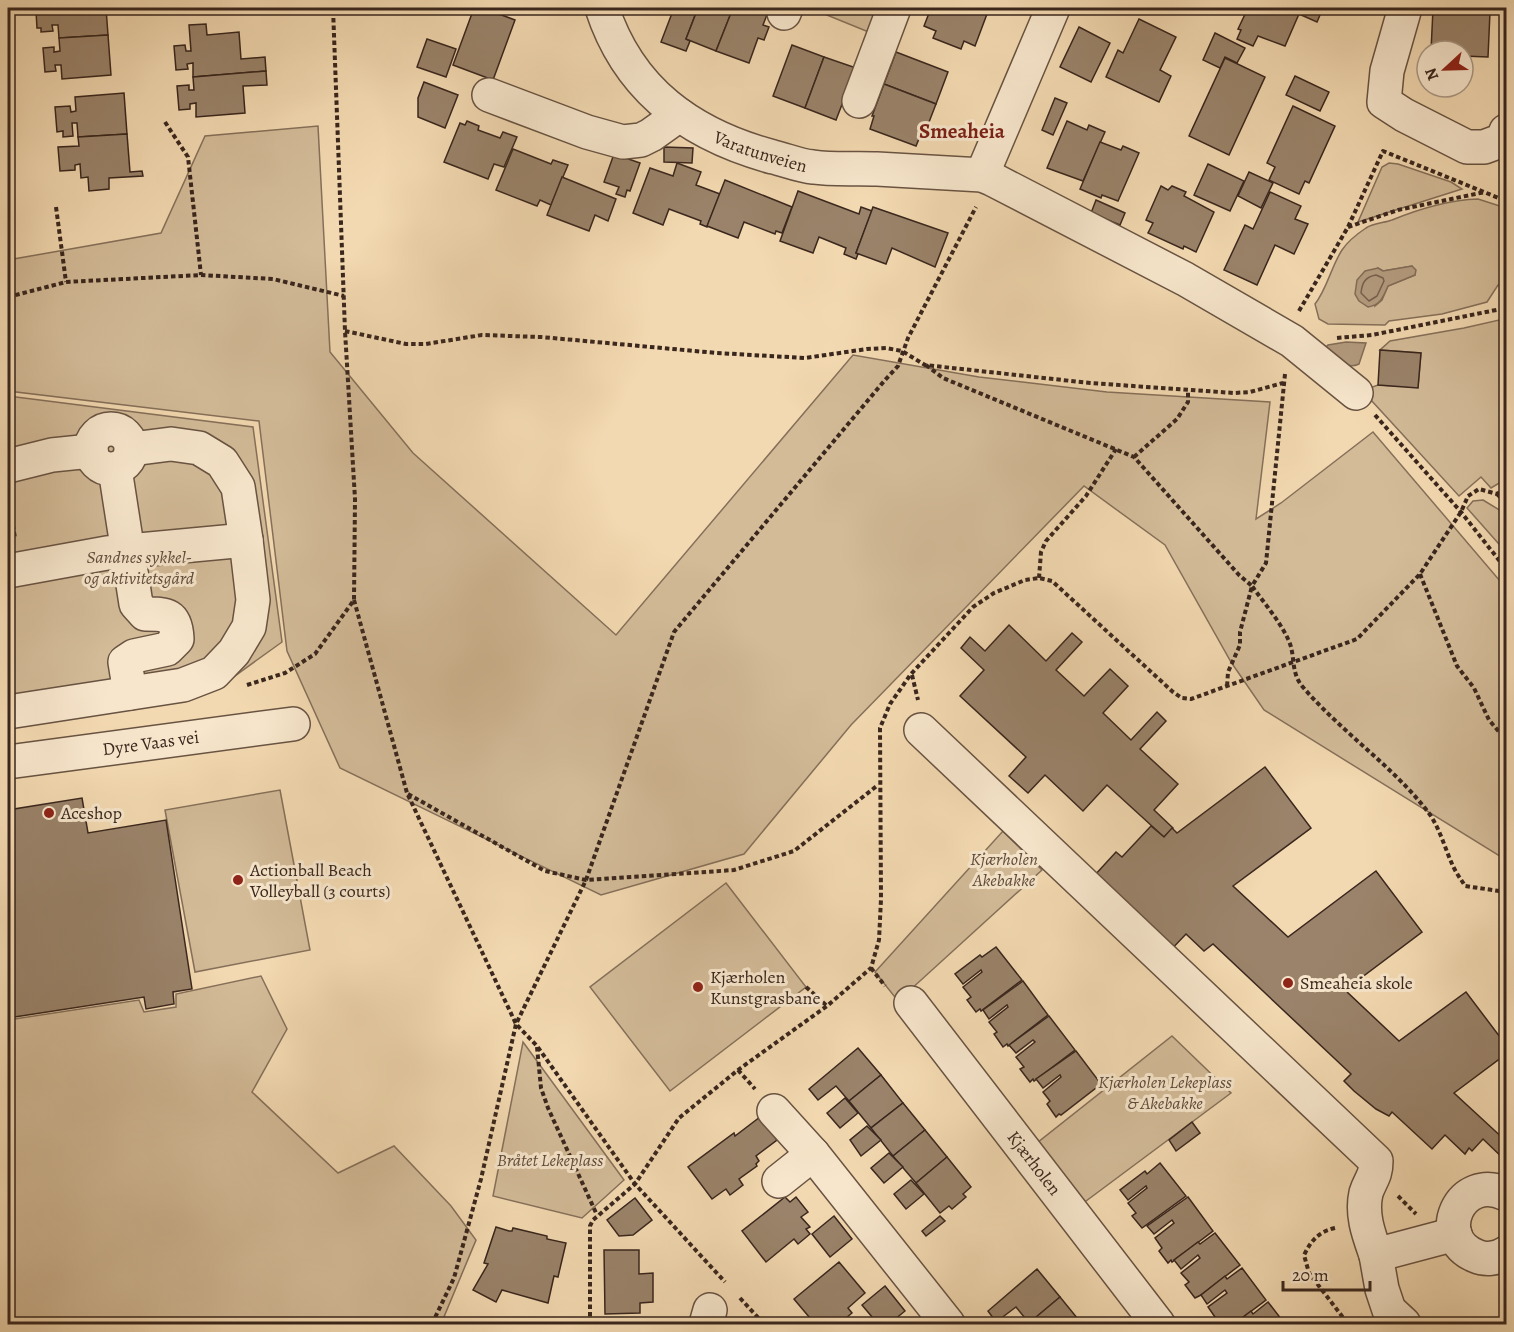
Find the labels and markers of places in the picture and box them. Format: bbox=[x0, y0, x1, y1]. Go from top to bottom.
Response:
place label: Aceshop bbox=[60, 801, 122, 825]
marker: Aceshop bbox=[42, 806, 56, 820]
place label: Actionball Beach Volleyball (3 courts) bbox=[249, 858, 390, 903]
marker: Actionball Beach Volleyball (3 courts) bbox=[231, 873, 245, 887]
place label: Kjærholen Kunstgrasbane bbox=[710, 965, 821, 1010]
place label: Smeaheia skole bbox=[1300, 971, 1413, 995]
marker: Smeaheia skole bbox=[1281, 976, 1295, 990]
marker: Kjærholen Kunstgrasbane bbox=[691, 980, 705, 994]

